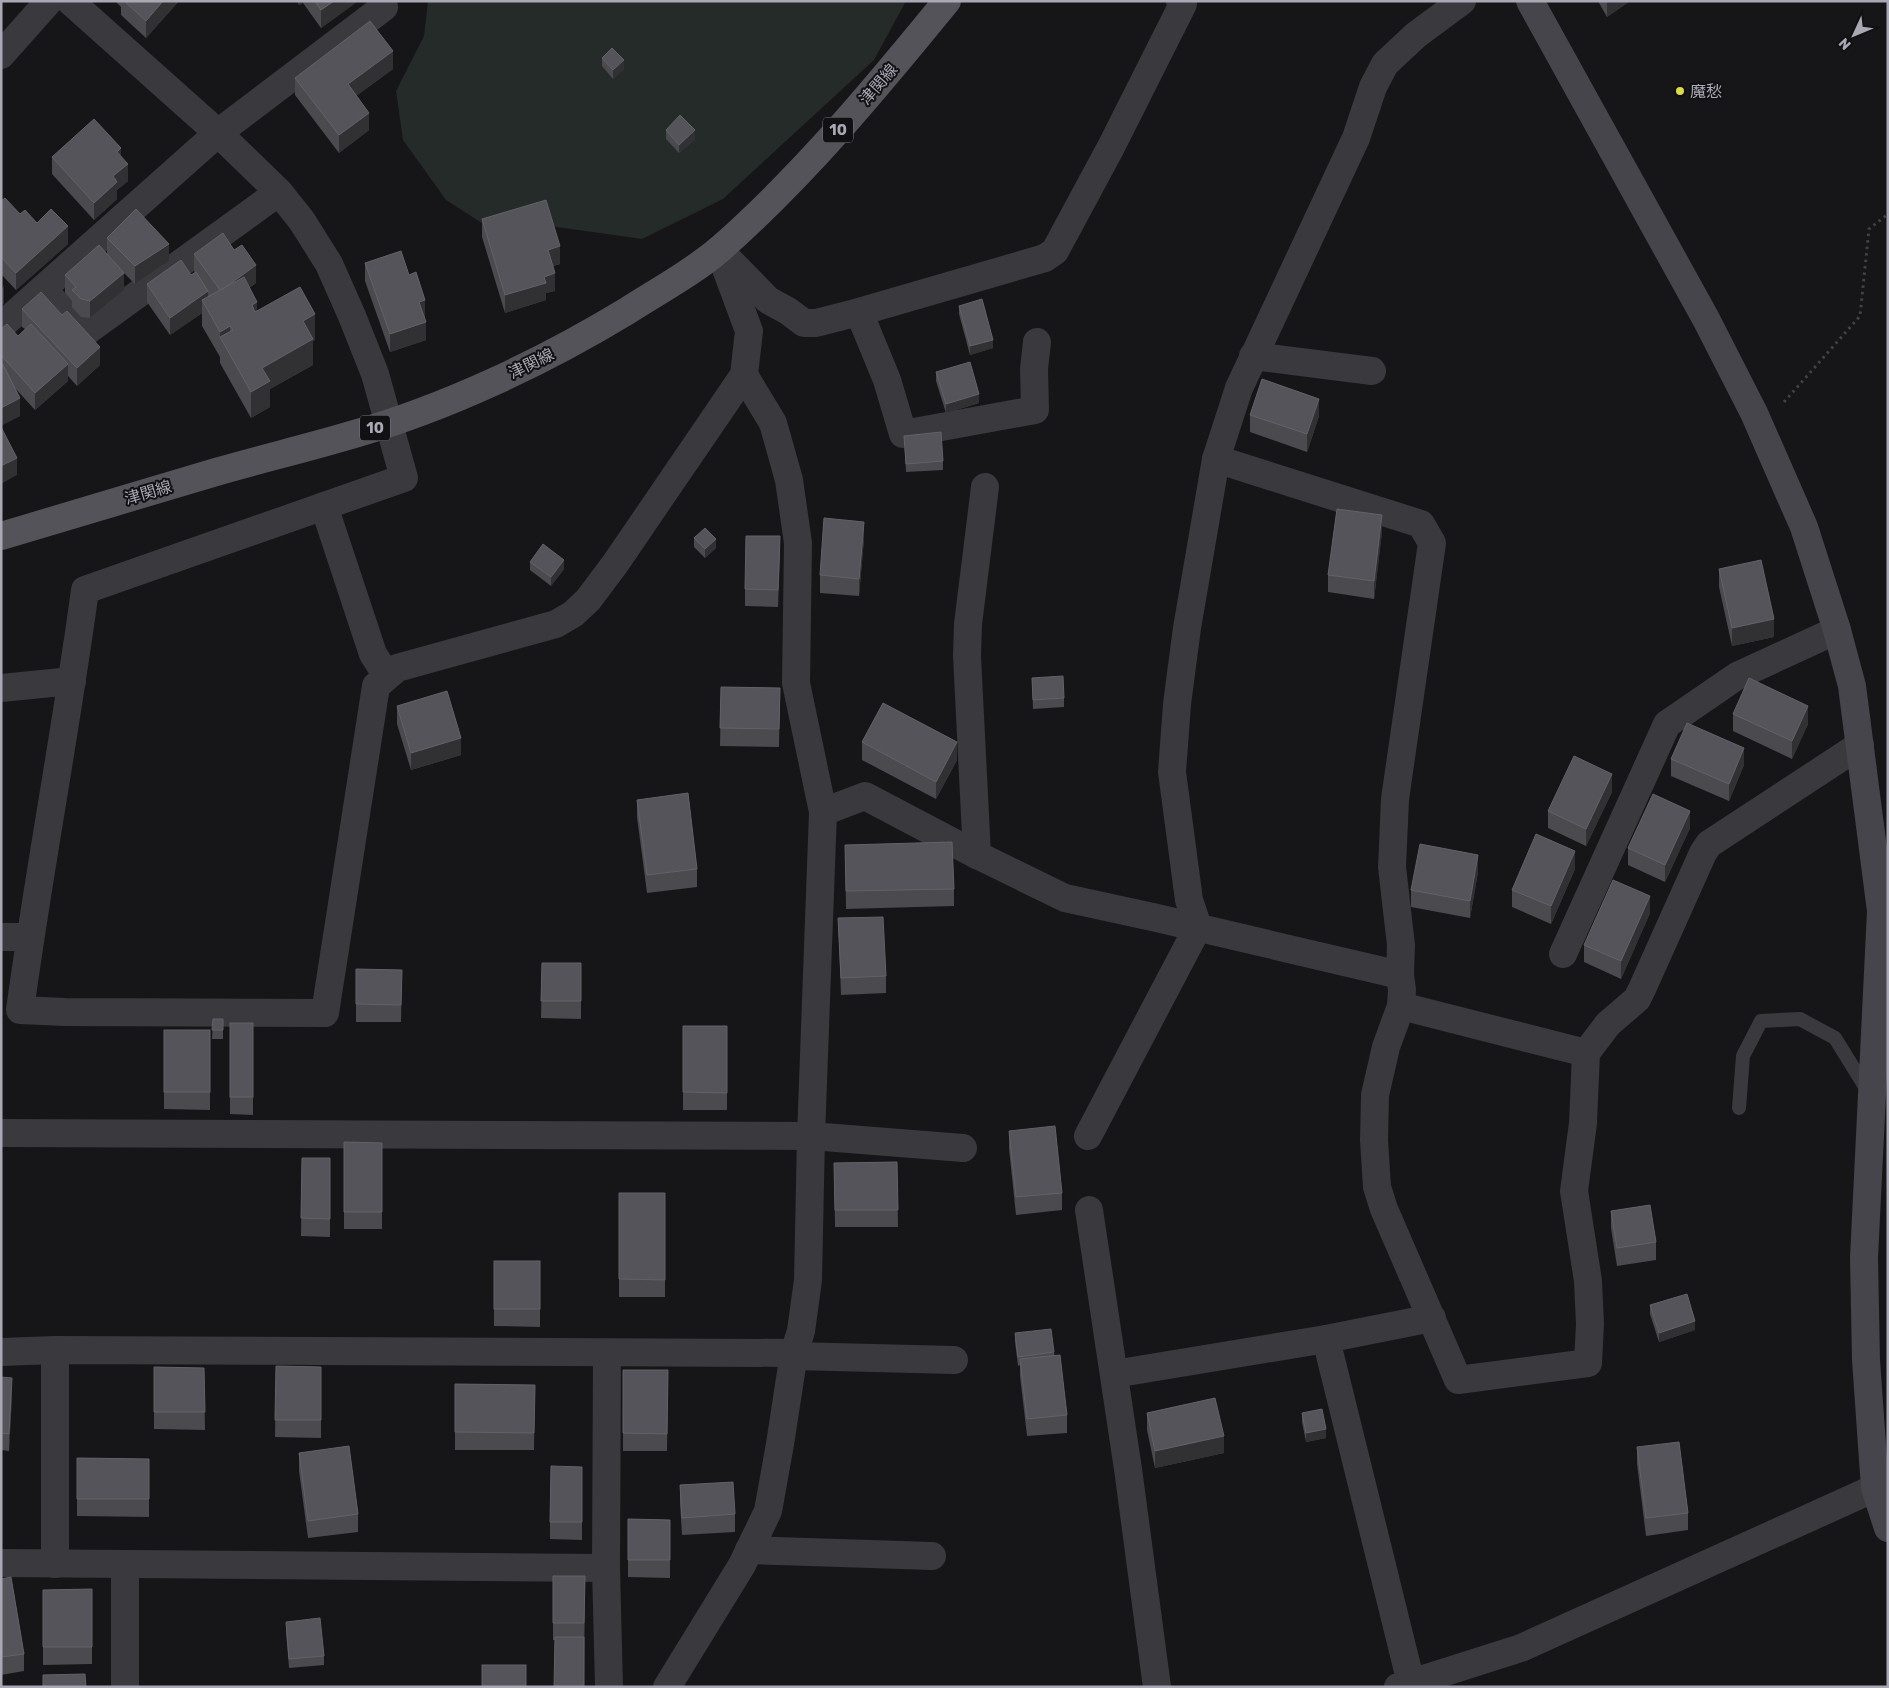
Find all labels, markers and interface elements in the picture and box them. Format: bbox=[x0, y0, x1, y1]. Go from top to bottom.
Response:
north arrow bbox=[1829, 10, 1879, 60]
text: N bbox=[1835, 34, 1855, 53]
street label: 津関線 bbox=[855, 60, 901, 109]
place label: 魔愁 bbox=[1690, 82, 1722, 101]
marker: 魔愁 bbox=[1674, 85, 1686, 97]
road number: 10 bbox=[823, 118, 853, 142]
street label: 津関線 bbox=[505, 344, 557, 383]
road number: 10 bbox=[360, 416, 390, 440]
street label: 津関線 bbox=[122, 477, 174, 508]

